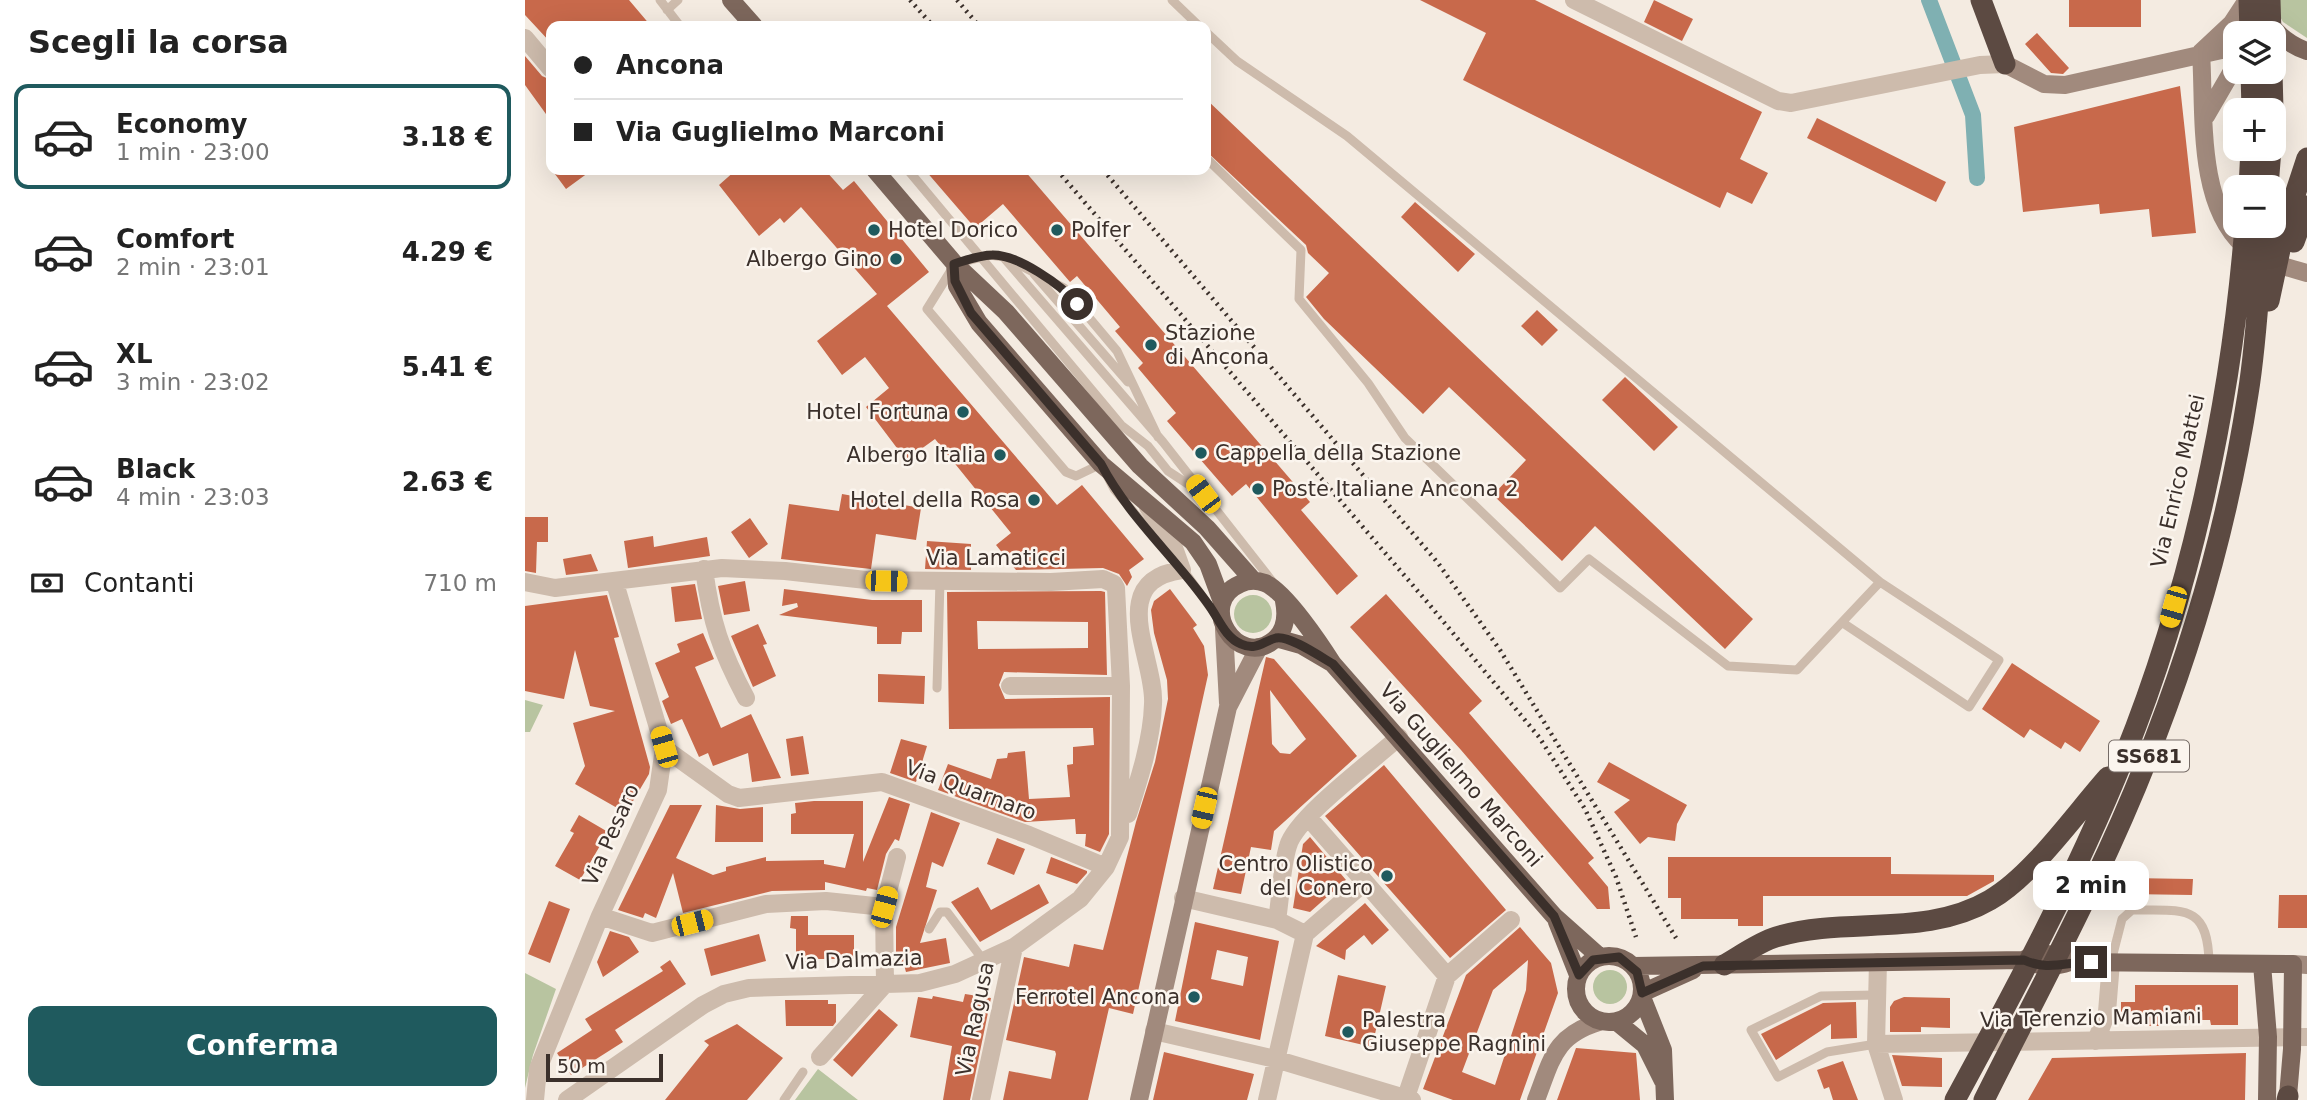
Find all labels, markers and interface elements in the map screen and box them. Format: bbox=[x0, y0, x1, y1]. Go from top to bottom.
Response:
map controls bbox=[2223, 21, 2286, 238]
button: layers bbox=[2223, 21, 2286, 84]
text: Scegli la corsa bbox=[28, 23, 289, 61]
text: Ancona bbox=[616, 50, 724, 80]
button: + bbox=[2223, 98, 2286, 161]
icon: car bbox=[32, 105, 95, 168]
text: Economy bbox=[116, 109, 247, 139]
text: Via Guglielmo Marconi bbox=[616, 117, 945, 147]
text: 3.18 € bbox=[402, 122, 493, 152]
text: 1 min · 23:00 bbox=[116, 139, 270, 165]
button: − bbox=[2223, 175, 2286, 238]
place label: Hotel Dorico bbox=[888, 218, 1018, 242]
place label: Polfer bbox=[1071, 218, 1131, 242]
icon: car bbox=[32, 220, 95, 283]
marker: Hotel Dorico bbox=[866, 222, 882, 238]
marker: Polfer bbox=[1049, 222, 1065, 238]
text: Comfort bbox=[116, 224, 234, 254]
text: 4.29 € bbox=[402, 237, 493, 267]
place label: Albergo Gino bbox=[746, 247, 882, 271]
marker: Albergo Gino bbox=[888, 251, 904, 267]
text: 2 min · 23:01 bbox=[116, 254, 270, 280]
route start bbox=[1061, 288, 1093, 320]
place label: Stazione di Ancona bbox=[1165, 321, 1269, 369]
icon: car bbox=[32, 335, 95, 398]
marker: Stazione di Ancona bbox=[1143, 337, 1159, 353]
text: XL bbox=[116, 339, 153, 369]
text: 5.41 € bbox=[402, 352, 493, 382]
text: 3 min · 23:02 bbox=[116, 369, 270, 395]
street label: Via Enrico Mattei bbox=[2146, 392, 2210, 570]
place label: Hotel Fortuna bbox=[806, 400, 949, 424]
marker: Hotel Fortuna bbox=[955, 404, 971, 420]
place label: Cappella della Stazione bbox=[1215, 441, 1461, 465]
place label: Albergo Italia bbox=[847, 443, 986, 467]
marker: Cappella della Stazione bbox=[1193, 445, 1209, 461]
marker: Albergo Italia bbox=[992, 447, 1008, 463]
icon: car bbox=[32, 450, 95, 513]
text: Black bbox=[116, 454, 195, 484]
text: 2.63 € bbox=[402, 467, 493, 497]
car bbox=[1182, 471, 1225, 517]
place label: Poste Italiane Ancona 2 bbox=[1272, 477, 1519, 501]
marker: Poste Italiane Ancona 2 bbox=[1250, 481, 1266, 497]
text: 4 min · 23:03 bbox=[116, 484, 270, 510]
place label: Hotel della Rosa bbox=[850, 488, 1020, 512]
marker: Hotel della Rosa bbox=[1026, 492, 1042, 508]
street label: Via Lamaticci bbox=[926, 546, 1066, 570]
icon: cash bbox=[28, 564, 66, 602]
text: Contanti bbox=[84, 568, 195, 598]
text: 710 m bbox=[423, 570, 497, 596]
car bbox=[865, 570, 908, 592]
car bbox=[2158, 584, 2189, 630]
street label: Via Guglielmo Marconi bbox=[1375, 678, 1547, 872]
car bbox=[649, 724, 680, 770]
road number: SS681 bbox=[2109, 740, 2189, 772]
street label: Via Quarnaro bbox=[902, 755, 1040, 825]
street label: Via Pesaro bbox=[578, 780, 644, 890]
car bbox=[1190, 785, 1219, 831]
place label: Centro Olistico del Conero bbox=[1219, 852, 1373, 900]
callout: 2 min bbox=[2033, 860, 2149, 909]
marker: Centro Olistico del Conero bbox=[1379, 868, 1395, 884]
text: 2 min bbox=[2055, 872, 2127, 898]
car bbox=[869, 884, 900, 930]
car bbox=[670, 908, 715, 938]
street label: Via Dalmazia bbox=[785, 946, 923, 974]
route end bbox=[2075, 946, 2107, 978]
street label: Via Ragusa bbox=[951, 959, 999, 1079]
place label: Ferrotel Ancona bbox=[1015, 985, 1180, 1009]
marker: Ferrotel Ancona bbox=[1186, 989, 1202, 1005]
street label: Via Terenzio Mamiani bbox=[1980, 1004, 2202, 1032]
button: Conferma bbox=[28, 1006, 497, 1086]
place label: Palestra Giuseppe Ragnini bbox=[1362, 1008, 1546, 1056]
marker: Palestra Giuseppe Ragnini bbox=[1340, 1024, 1356, 1040]
scale bar bbox=[546, 1051, 663, 1083]
text: 50 m bbox=[557, 1055, 606, 1077]

